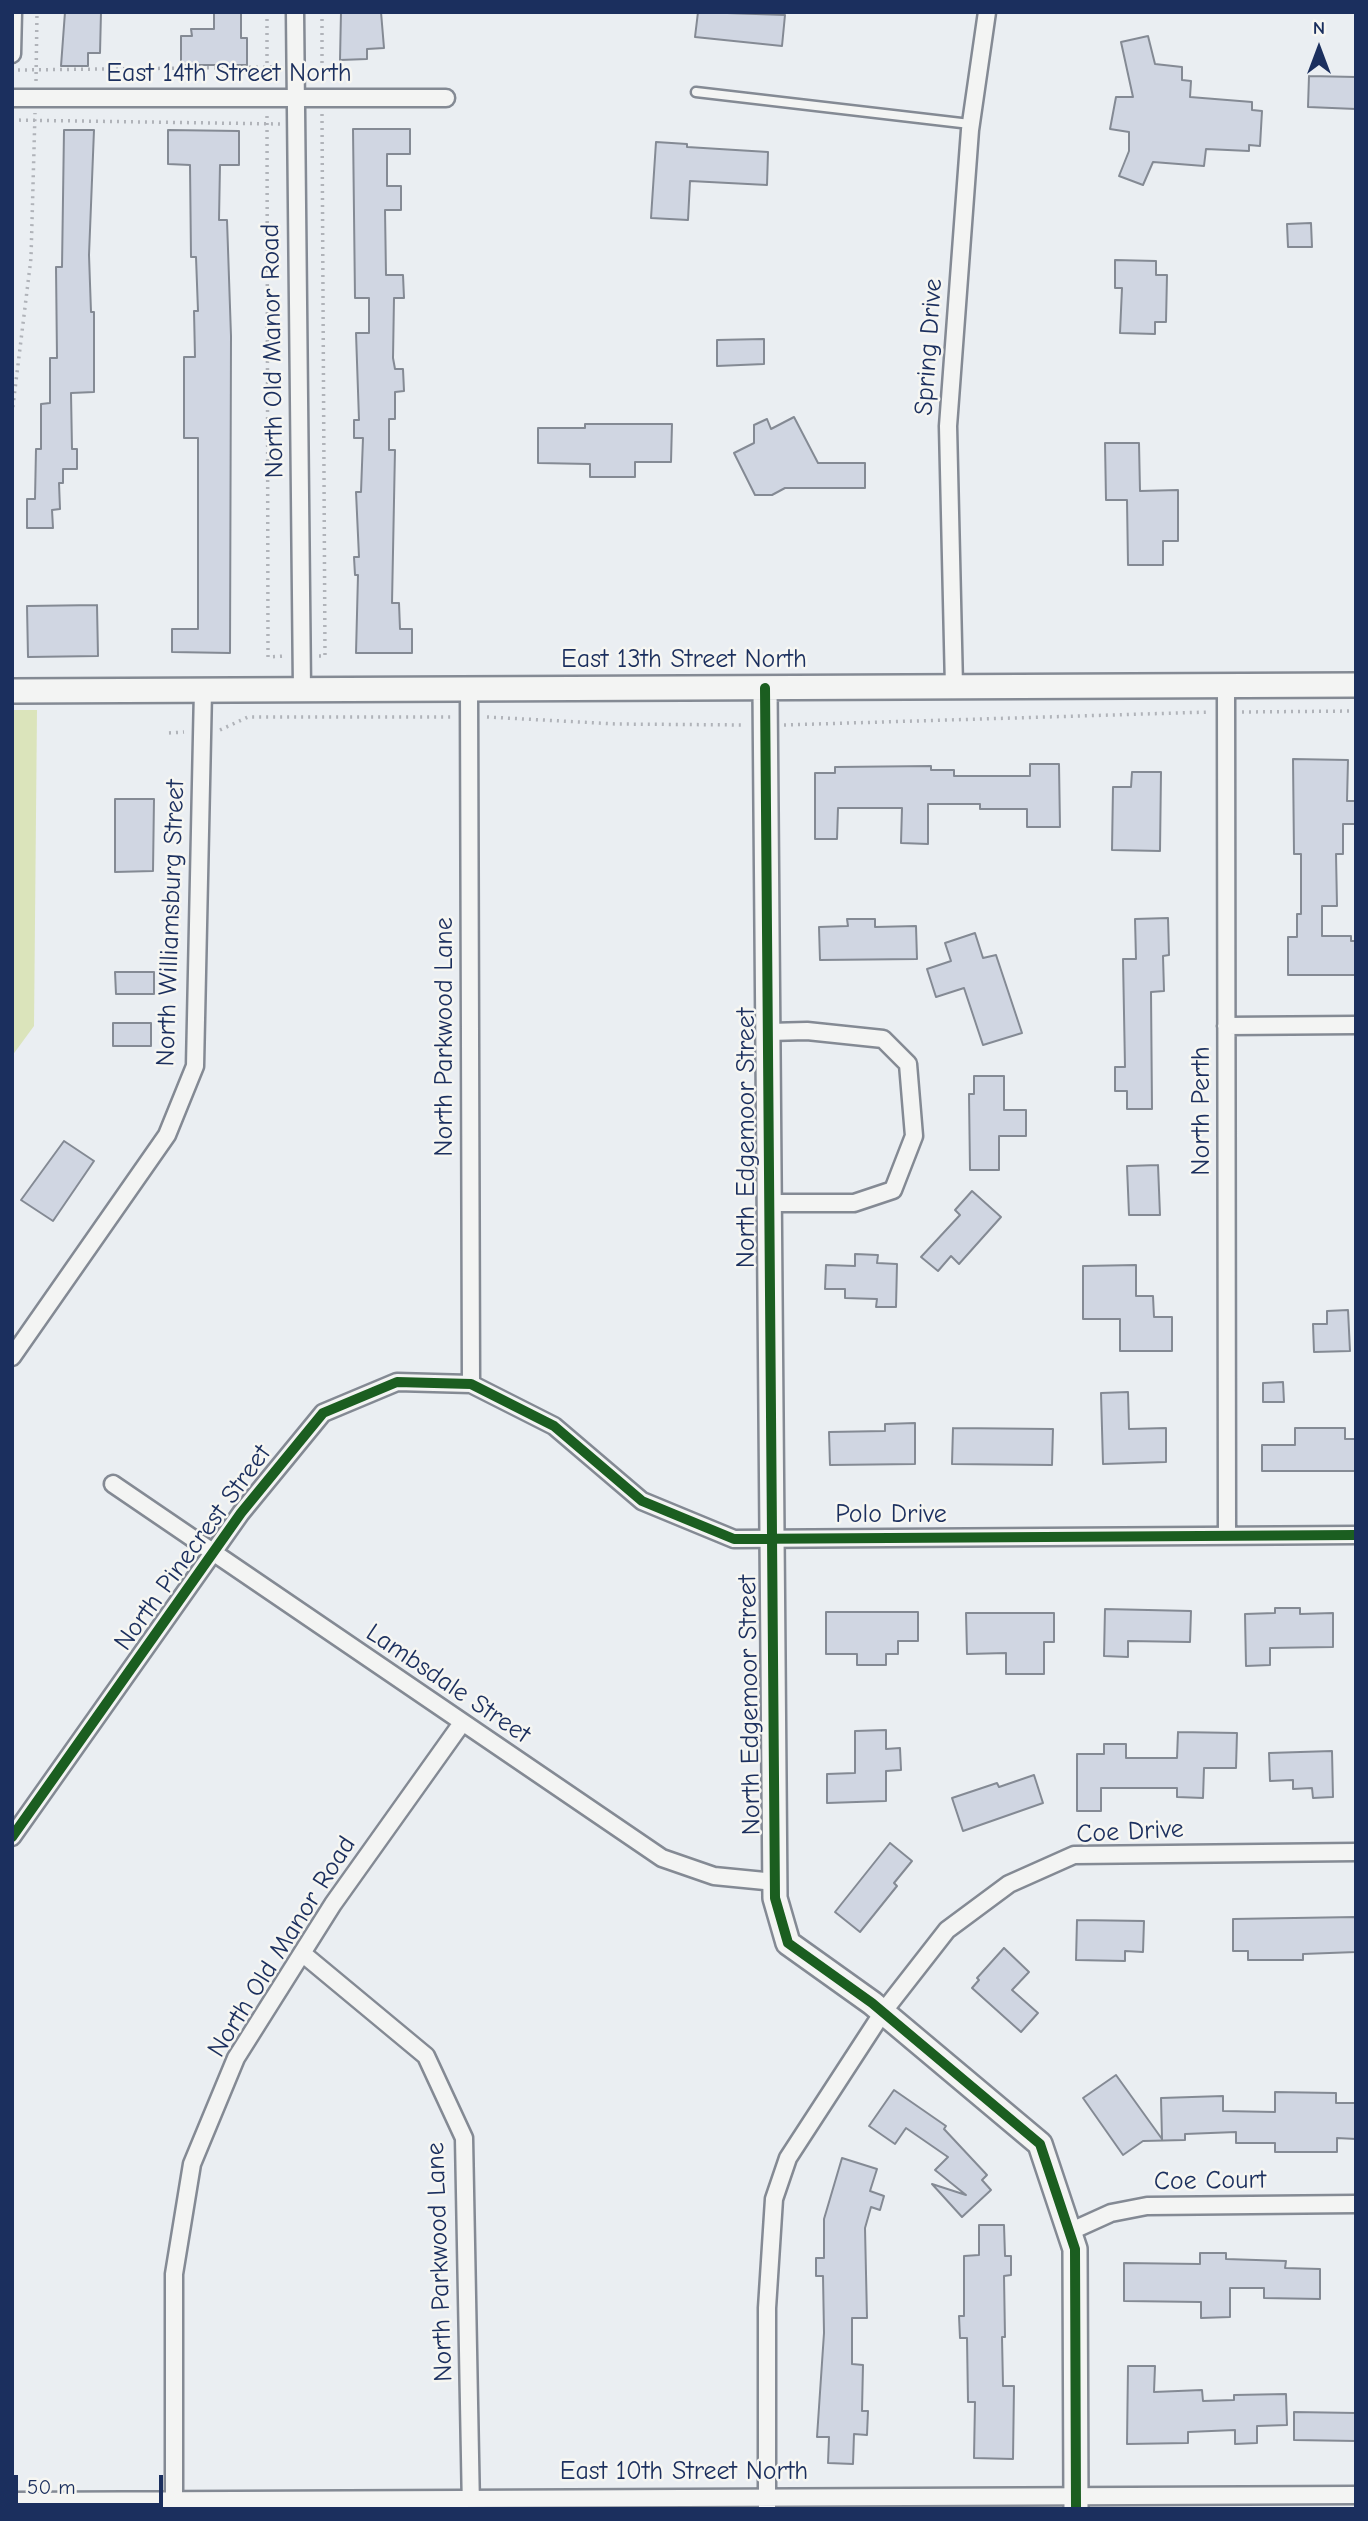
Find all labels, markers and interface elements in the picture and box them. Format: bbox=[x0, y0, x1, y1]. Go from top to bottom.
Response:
north arrow bbox=[1284, 14, 1354, 84]
text: N bbox=[1313, 17, 1325, 39]
street label: East 14th Street North bbox=[106, 58, 352, 90]
street label: North Old Manor Road bbox=[255, 223, 291, 479]
street label: Spring Drive bbox=[909, 277, 949, 417]
street label: East 13th Street North bbox=[561, 644, 807, 676]
street label: North Williamsburg Street bbox=[150, 779, 192, 1067]
street label: North Parkwood Lane bbox=[429, 917, 461, 1157]
street label: North Edgemoor Street bbox=[731, 1008, 763, 1268]
street label: North Perth bbox=[1186, 1046, 1218, 1176]
street label: North Pinecrest Street bbox=[108, 1439, 278, 1657]
street label: Polo Drive bbox=[835, 1499, 947, 1531]
street label: North Edgemoor Street bbox=[732, 1574, 768, 1836]
street label: Lambsdale Street bbox=[360, 1617, 536, 1751]
street label: Coe Drive bbox=[1076, 1814, 1184, 1850]
street label: North Old Manor Road bbox=[201, 1831, 363, 2063]
street label: North Parkwood Lane bbox=[420, 2142, 460, 2382]
street label: Coe Court bbox=[1154, 2164, 1266, 2198]
street label: East 10th Street North bbox=[560, 2456, 808, 2488]
scale bar bbox=[18, 2462, 166, 2506]
text: 50 m bbox=[27, 2475, 76, 2499]

